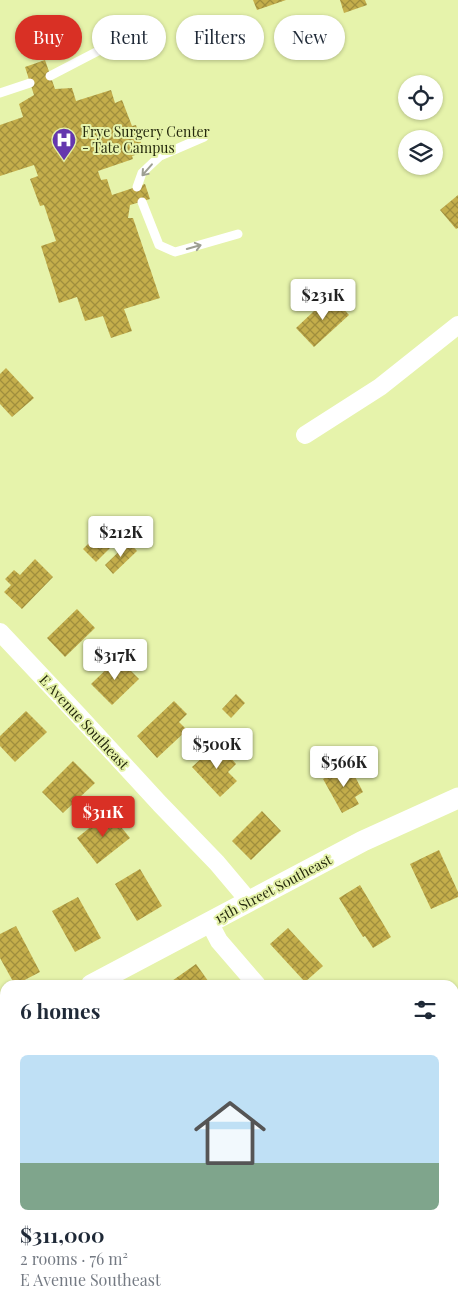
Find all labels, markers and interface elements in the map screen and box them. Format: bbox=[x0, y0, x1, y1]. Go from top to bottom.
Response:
chip: Buy bbox=[15, 15, 82, 60]
chip: Rent bbox=[92, 15, 166, 60]
chip: Filters bbox=[176, 15, 264, 60]
chip: New bbox=[274, 15, 345, 60]
map controls bbox=[398, 75, 443, 175]
button: locate bbox=[398, 75, 443, 120]
place label: Frye Surgery Center - Tate Campus bbox=[82, 122, 210, 157]
hospital icon: Frye Surgery Center - Tate Campus bbox=[51, 127, 77, 161]
button: layers bbox=[398, 130, 443, 175]
one-way arrow bbox=[141, 164, 152, 177]
one-way arrow bbox=[186, 241, 202, 251]
pin: $231K bbox=[288, 278, 358, 321]
text: $231K bbox=[302, 284, 344, 305]
pin: $212K bbox=[86, 516, 156, 558]
text: $212K bbox=[99, 521, 143, 542]
pin: $317K bbox=[80, 638, 150, 681]
text: $317K bbox=[94, 644, 136, 665]
street label: E Avenue Southeast bbox=[35, 670, 134, 774]
pin: $500K bbox=[182, 728, 252, 770]
text: $500K bbox=[193, 733, 241, 754]
pin: $566K bbox=[309, 746, 379, 788]
text: $566K bbox=[321, 751, 367, 772]
pin: $311K bbox=[68, 796, 138, 838]
text: $311K bbox=[83, 801, 123, 822]
street label: 15th Street Southeast bbox=[211, 849, 336, 928]
text: 6 homes bbox=[20, 996, 100, 1024]
icon: filters bbox=[411, 996, 439, 1024]
icon: home bbox=[185, 1088, 275, 1178]
text: $311,000 bbox=[20, 1220, 105, 1248]
text: 2 rooms · 76 m² bbox=[20, 1248, 128, 1269]
text: E Avenue Southeast bbox=[20, 1269, 161, 1290]

